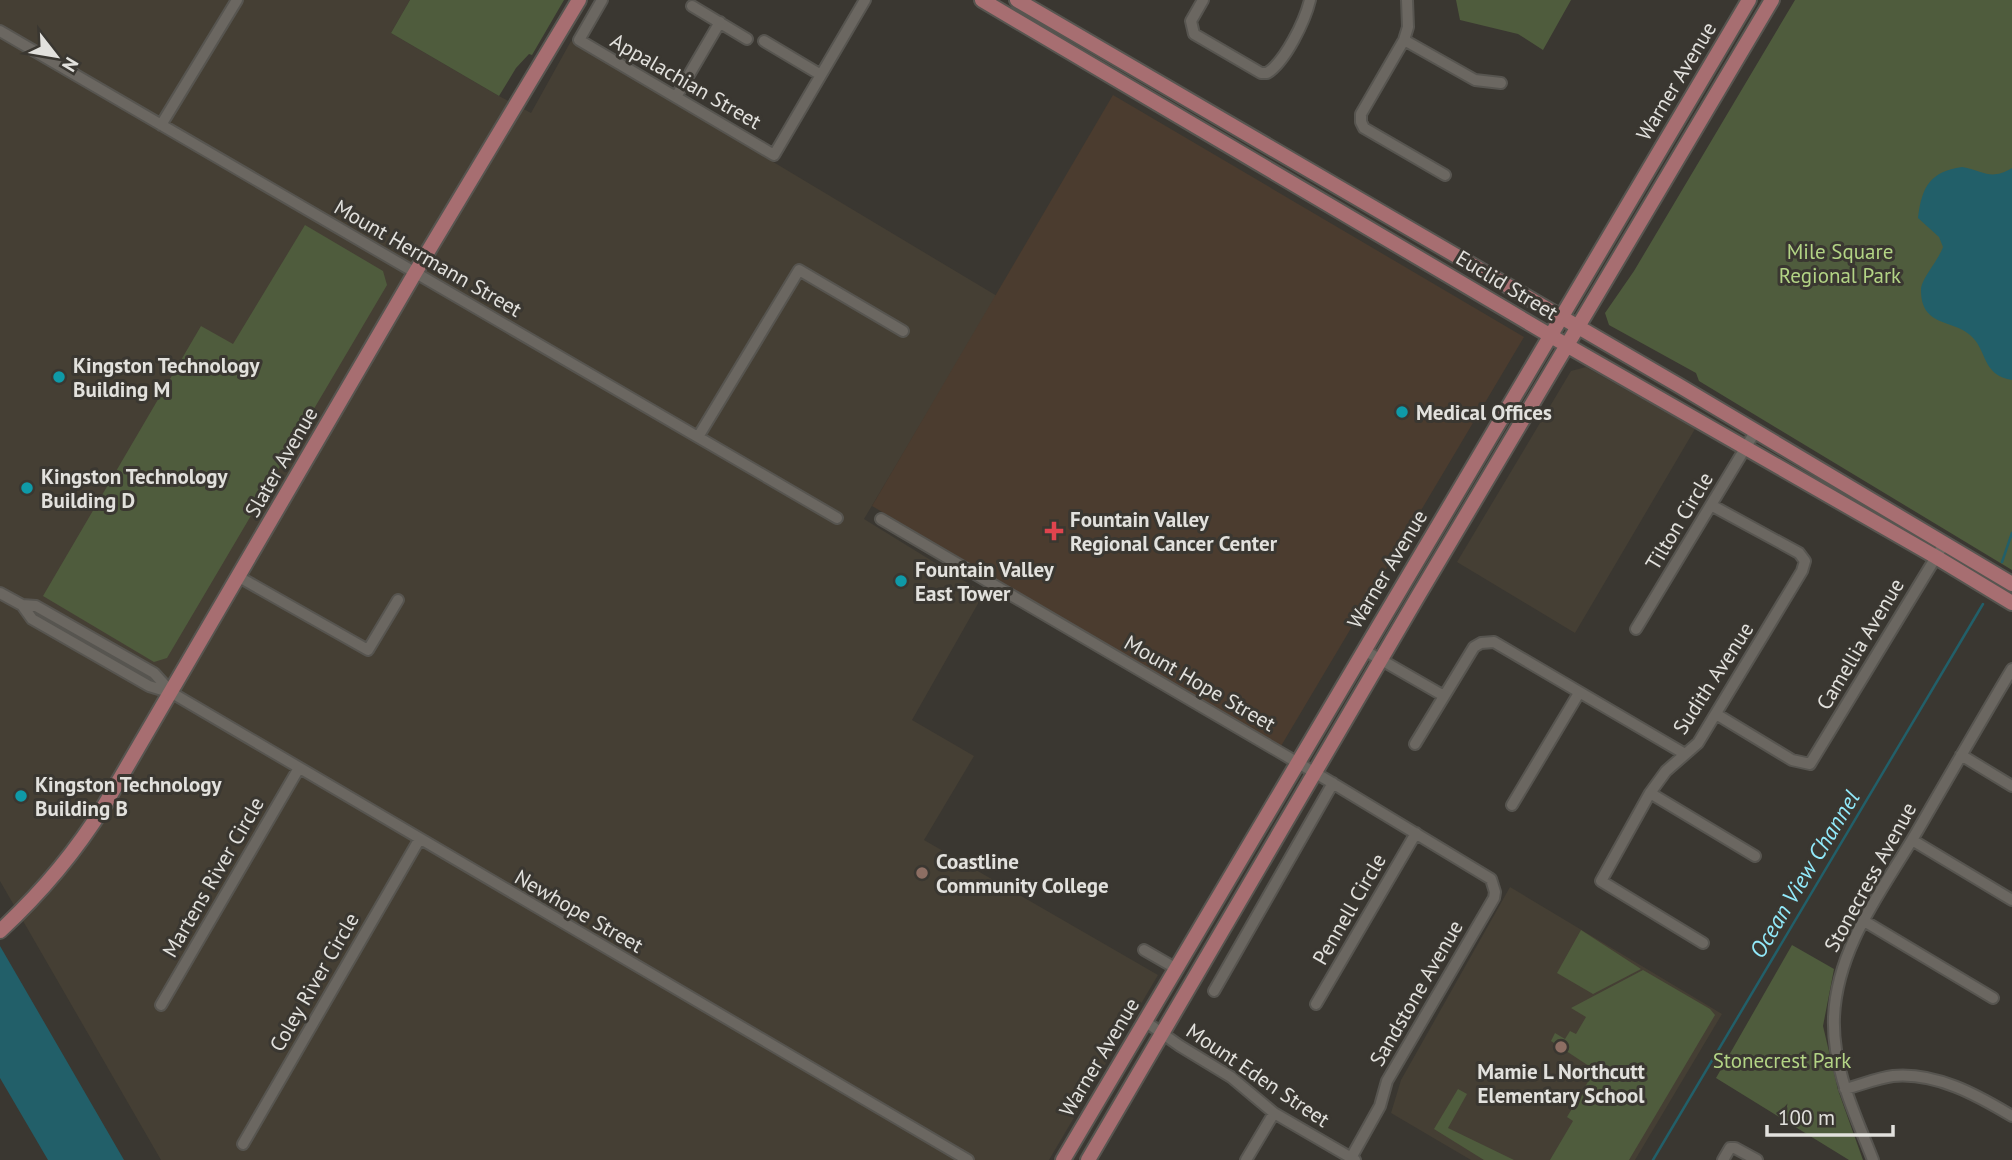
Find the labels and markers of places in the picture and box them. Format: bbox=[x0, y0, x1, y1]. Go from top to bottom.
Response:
place label: Kingston Technology Building M bbox=[73, 352, 261, 403]
marker: Kingston Technology Building M bbox=[51, 369, 67, 385]
place label: Medical Offices bbox=[1416, 399, 1552, 426]
marker: Medical Offices bbox=[1394, 404, 1410, 420]
place label: Kingston Technology Building D bbox=[41, 463, 229, 514]
marker: Kingston Technology Building D bbox=[19, 480, 35, 496]
place label: Fountain Valley Regional Cancer Center bbox=[1070, 506, 1278, 557]
marker: Fountain Valley Regional Cancer Center bbox=[1044, 521, 1064, 541]
place label: Fountain Valley East Tower bbox=[915, 556, 1055, 607]
marker: Fountain Valley East Tower bbox=[893, 573, 909, 589]
place label: Kingston Technology Building B bbox=[35, 771, 223, 822]
marker: Kingston Technology Building B bbox=[13, 788, 29, 804]
place label: Coastline Community College bbox=[936, 848, 1109, 899]
marker: Coastline Community College bbox=[914, 865, 930, 881]
marker: Mamie L Northcutt Elementary School bbox=[1553, 1039, 1569, 1055]
place label: Mamie L Northcutt Elementary School bbox=[1477, 1058, 1645, 1109]

